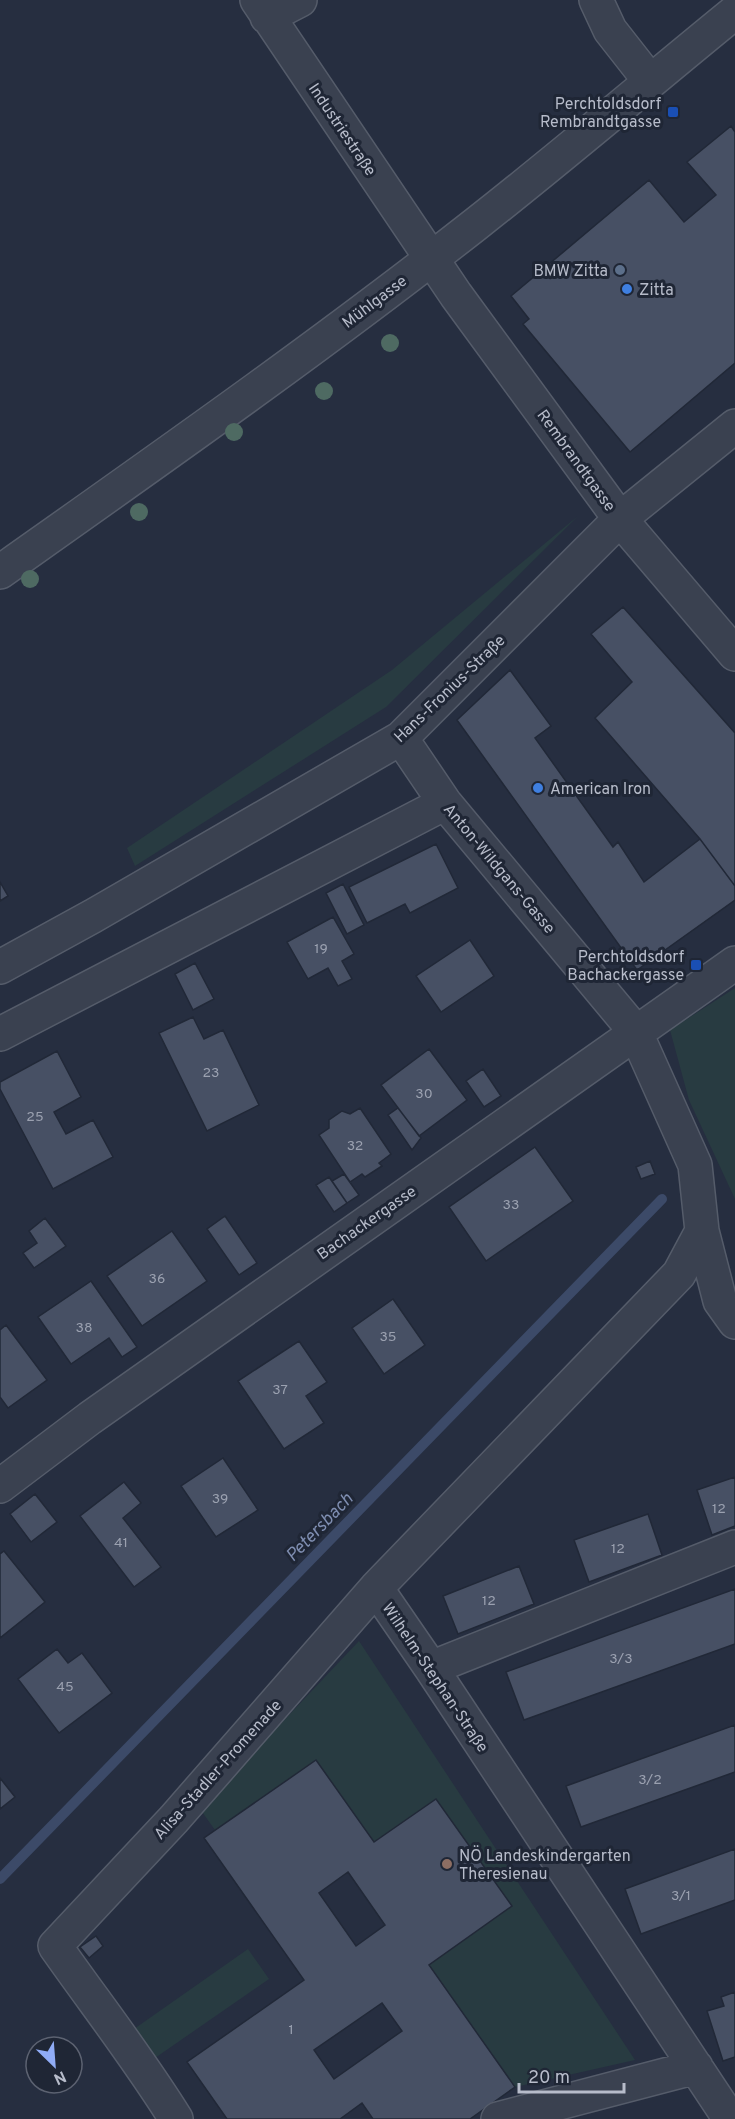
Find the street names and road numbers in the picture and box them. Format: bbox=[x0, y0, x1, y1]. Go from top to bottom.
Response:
street label: Industriestraße bbox=[303, 80, 380, 180]
street label: Mühlgasse bbox=[339, 272, 412, 333]
street label: Rembrandtgasse bbox=[532, 406, 619, 516]
street label: Hans-Fronius-Straße bbox=[391, 631, 510, 748]
street label: Anton-Wildgans-Gasse bbox=[438, 800, 559, 938]
street label: Bachackergasse bbox=[314, 1182, 421, 1265]
street label: Wilhelm-Stephan-Straße bbox=[377, 1600, 492, 1757]
street label: Alisa-Stadler-Promenade bbox=[150, 1696, 287, 1845]

